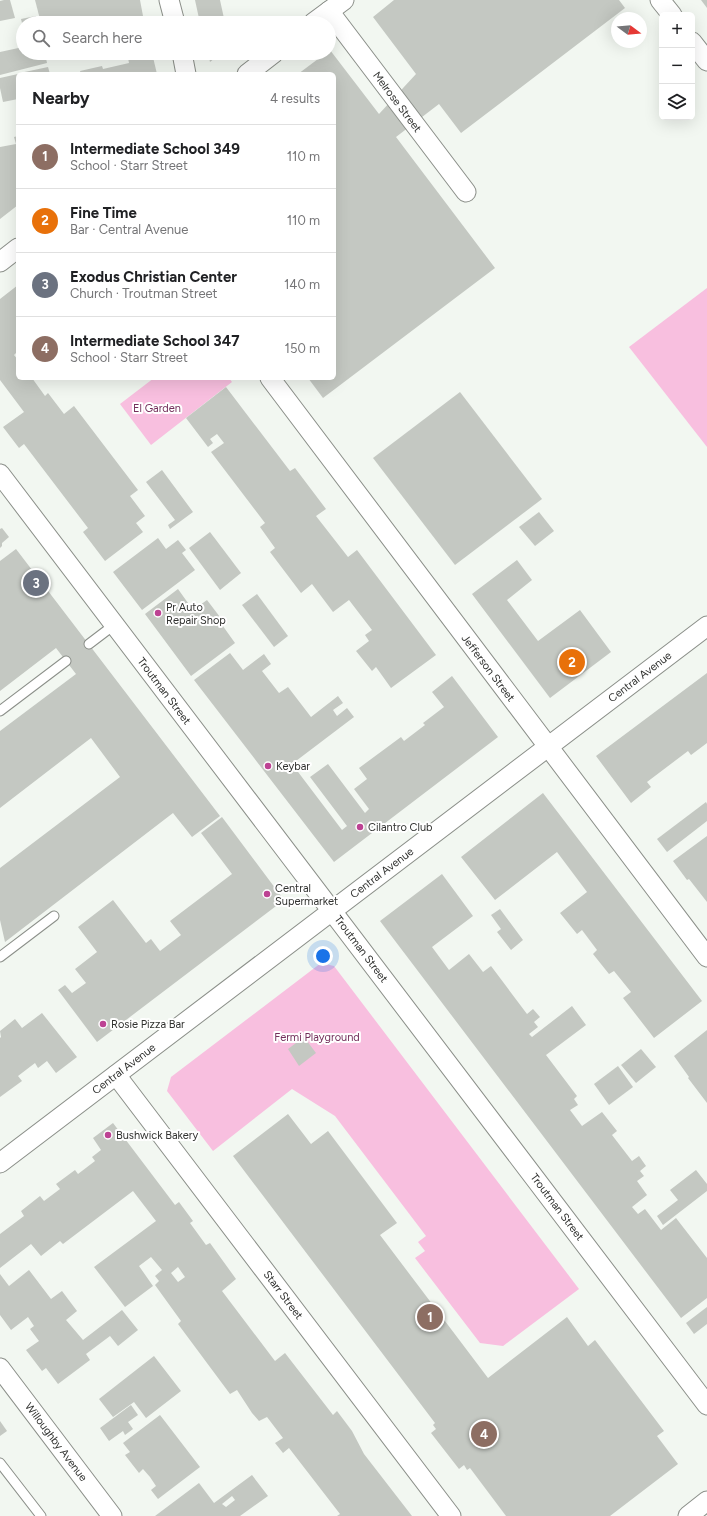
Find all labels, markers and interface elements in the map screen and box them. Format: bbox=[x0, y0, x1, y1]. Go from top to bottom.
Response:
north arrow bbox=[611, 12, 647, 48]
map controls bbox=[659, 12, 695, 120]
button: + bbox=[659, 12, 695, 48]
search box bbox=[16, 16, 336, 60]
icon: search bbox=[30, 27, 52, 49]
text: Search here bbox=[62, 29, 142, 47]
button: − bbox=[659, 48, 695, 84]
street label: Melrose Street bbox=[370, 69, 424, 135]
button: layers bbox=[659, 84, 695, 120]
text: Nearby bbox=[32, 88, 90, 108]
text: 4 results bbox=[270, 91, 320, 106]
text: Intermediate School 349 bbox=[70, 140, 240, 158]
text: 1 bbox=[42, 149, 48, 164]
text: 110 m bbox=[287, 149, 320, 164]
text: School · Starr Street bbox=[70, 158, 188, 173]
text: Fine Time bbox=[70, 204, 137, 222]
text: 2 bbox=[41, 213, 49, 228]
text: 110 m bbox=[287, 213, 320, 228]
text: Bar · Central Avenue bbox=[70, 222, 188, 237]
text: Exodus Christian Center bbox=[70, 268, 237, 286]
text: 3 bbox=[41, 277, 49, 292]
text: 140 m bbox=[284, 277, 320, 292]
text: Church · Troutman Street bbox=[70, 286, 218, 301]
text: Intermediate School 347 bbox=[70, 332, 239, 350]
text: 4 bbox=[41, 341, 49, 356]
text: 150 m bbox=[285, 341, 320, 356]
text: School · Starr Street bbox=[70, 350, 188, 365]
park label: El Garden bbox=[133, 402, 181, 415]
pin: 3 bbox=[23, 568, 49, 598]
place label: Pr Auto Repair Shop bbox=[166, 601, 226, 627]
marker: Pr Auto Repair Shop bbox=[153, 608, 163, 618]
street label: Jefferson Street bbox=[459, 632, 517, 704]
pin: 2 bbox=[559, 647, 585, 677]
street label: Central Avenue bbox=[606, 649, 674, 705]
street label: Troutman Street bbox=[135, 655, 193, 727]
place label: Keybar bbox=[276, 760, 310, 773]
marker: Keybar bbox=[263, 761, 273, 771]
place label: Cilantro Club bbox=[368, 821, 433, 834]
marker: Cilantro Club bbox=[355, 822, 365, 832]
street label: Central Avenue bbox=[348, 845, 416, 901]
place label: Central Supermarket bbox=[275, 882, 338, 908]
marker: Central Supermarket bbox=[262, 889, 272, 899]
street label: Troutman Street bbox=[332, 913, 390, 985]
your location bbox=[313, 946, 333, 966]
place label: Rosie Pizza Bar bbox=[111, 1018, 185, 1031]
marker: Rosie Pizza Bar bbox=[98, 1019, 108, 1029]
park label: Fermi Playground bbox=[274, 1031, 360, 1044]
street label: Central Avenue bbox=[90, 1041, 158, 1097]
place label: Bushwick Bakery bbox=[116, 1129, 198, 1142]
marker: Bushwick Bakery bbox=[103, 1130, 113, 1140]
street label: Troutman Street bbox=[528, 1171, 586, 1243]
street label: Starr Street bbox=[261, 1268, 305, 1322]
pin: 1 bbox=[417, 1302, 443, 1332]
street label: Willoughby Avenue bbox=[22, 1400, 90, 1484]
pin: 4 bbox=[471, 1419, 497, 1449]

